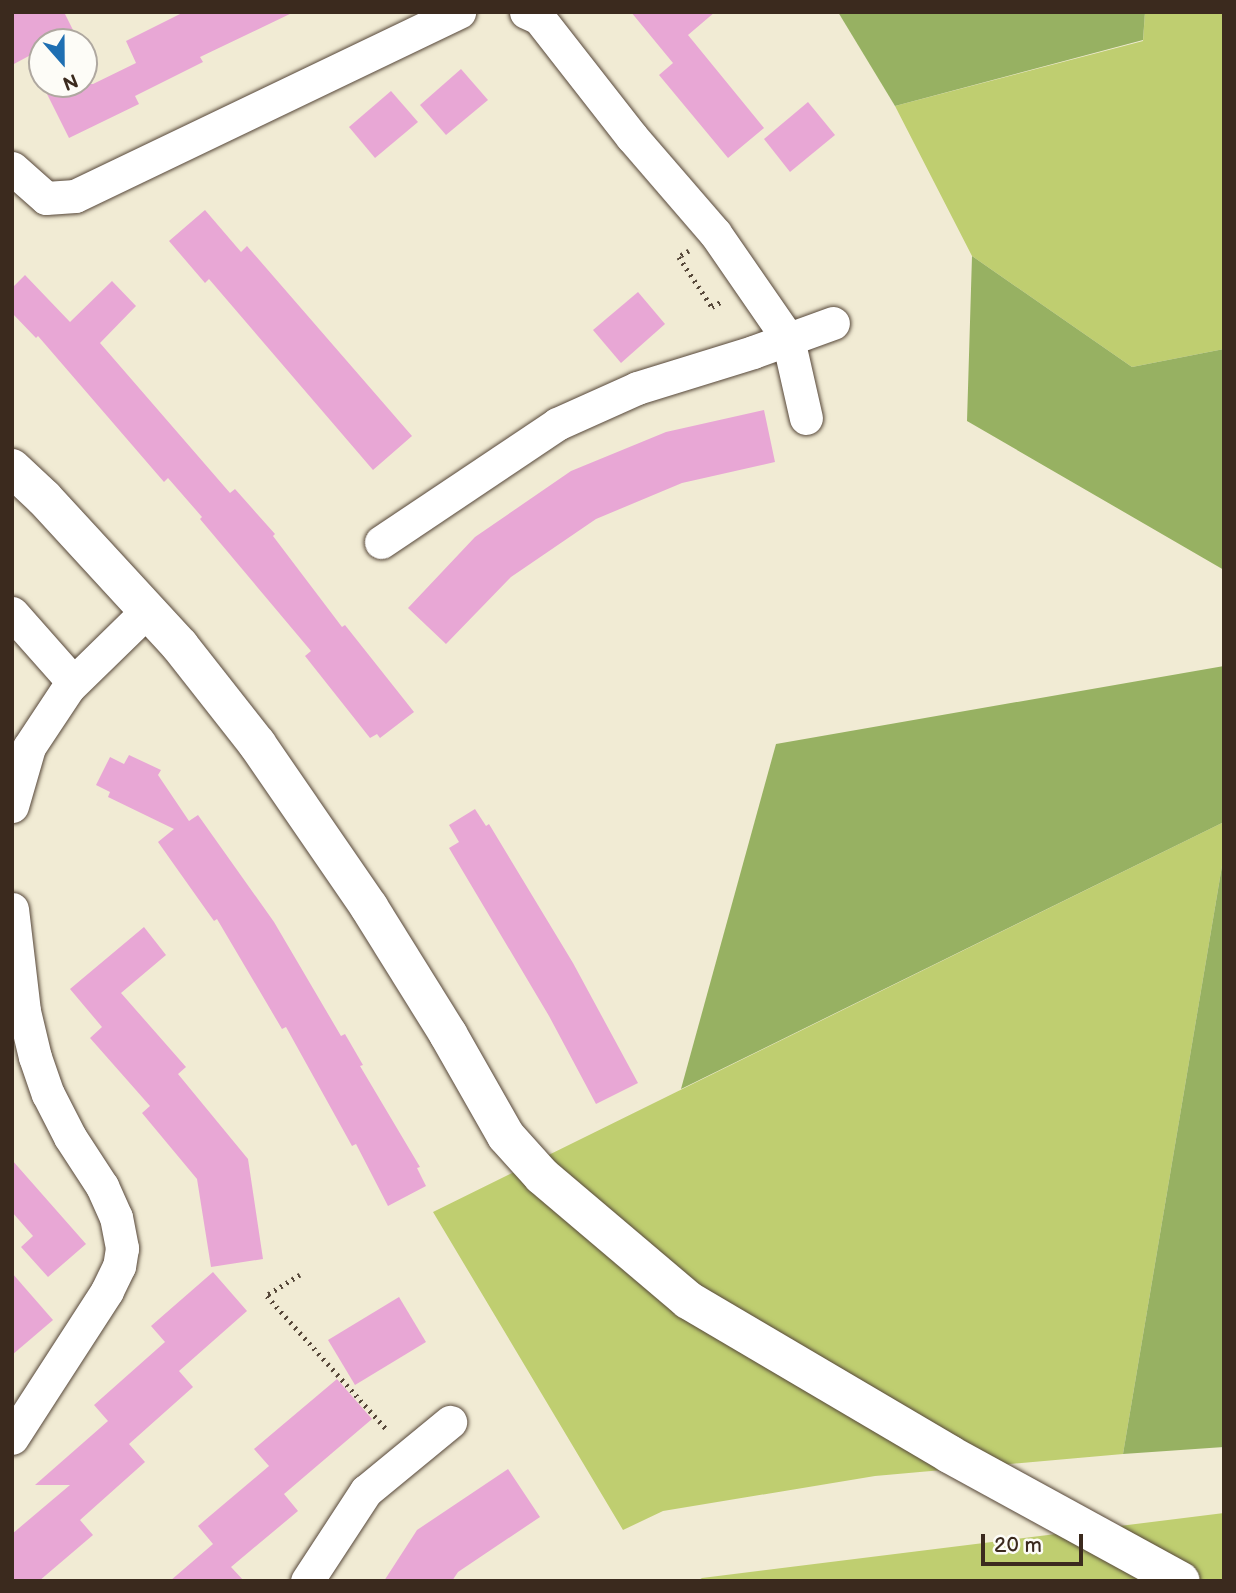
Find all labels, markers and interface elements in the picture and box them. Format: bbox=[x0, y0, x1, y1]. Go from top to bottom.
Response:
north arrow bbox=[28, 28, 98, 98]
text: N bbox=[59, 68, 81, 94]
scale bar bbox=[984, 1520, 1086, 1564]
text: 20 m bbox=[994, 1533, 1042, 1558]

